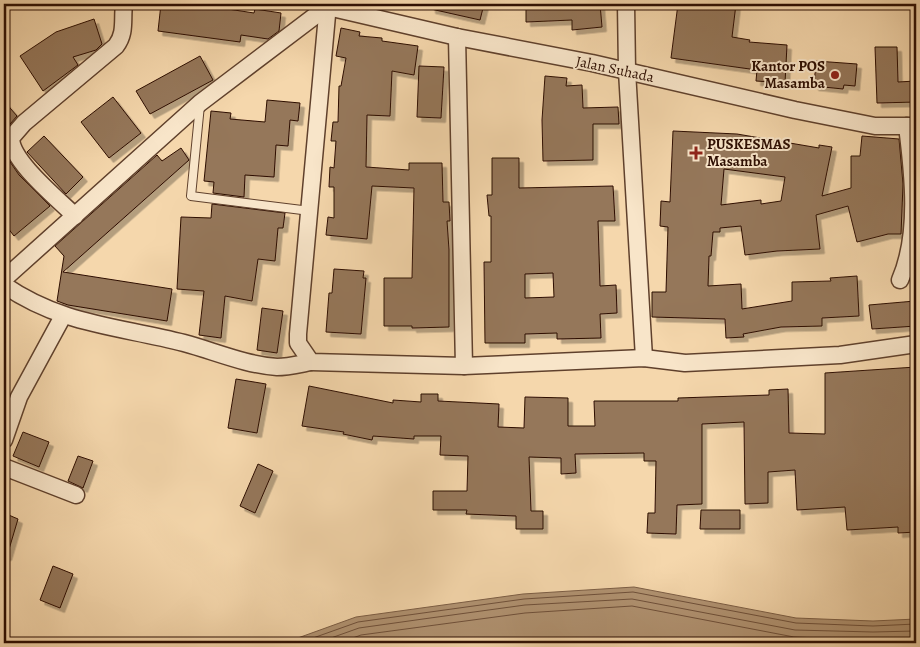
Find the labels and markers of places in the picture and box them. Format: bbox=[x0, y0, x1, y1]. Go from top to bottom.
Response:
place label: Kantor POS Masamba bbox=[751, 56, 826, 93]
marker: Kantor POS Masamba bbox=[829, 69, 841, 81]
place label: PUSKESMAS Masamba bbox=[707, 134, 791, 171]
marker: PUSKESMAS Masamba bbox=[689, 146, 703, 160]

